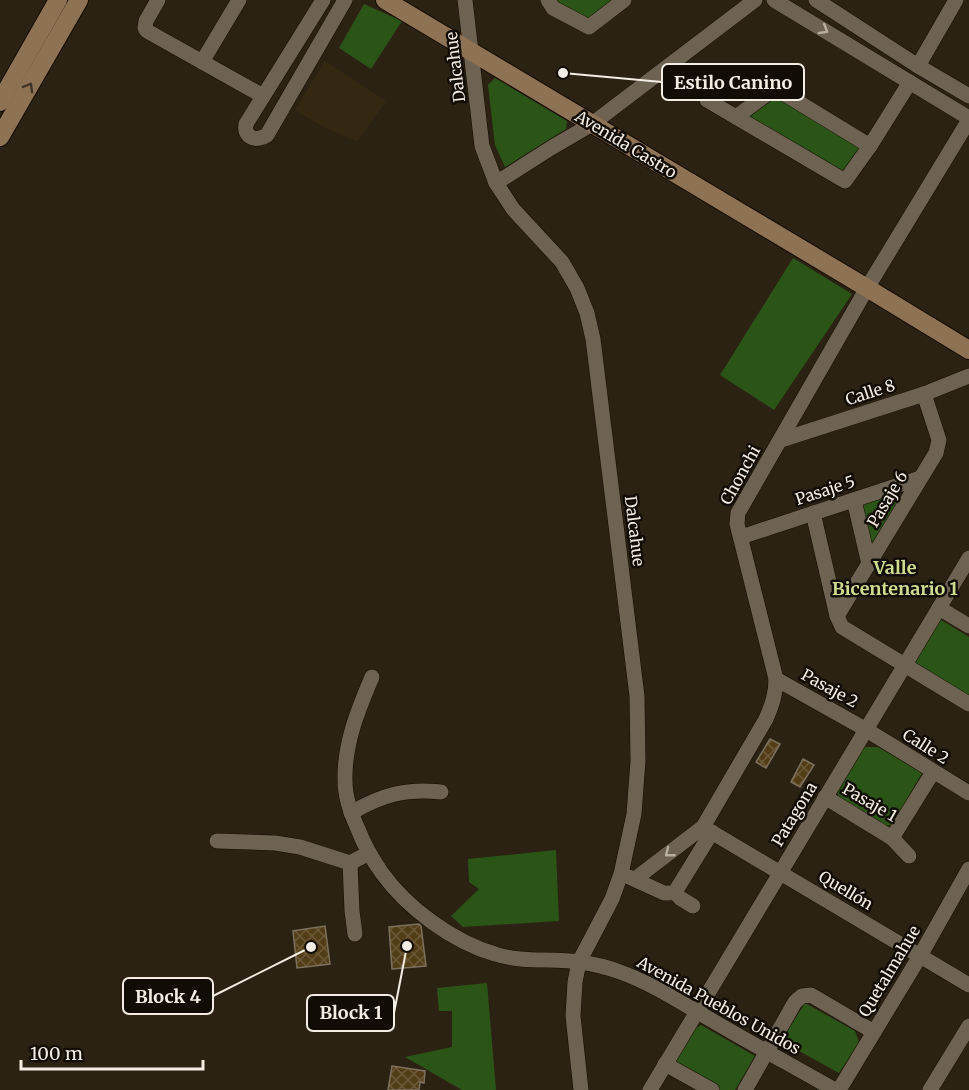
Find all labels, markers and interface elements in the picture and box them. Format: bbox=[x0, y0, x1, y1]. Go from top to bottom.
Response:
one-way arrow bbox=[818, 23, 828, 35]
street label: Dalcahue bbox=[441, 31, 469, 103]
callout: Estilo Canino bbox=[662, 64, 804, 100]
text: Estilo Canino bbox=[674, 71, 793, 94]
one-way arrow bbox=[22, 83, 33, 93]
street label: Avenida Castro bbox=[571, 105, 680, 182]
street label: Calle 8 bbox=[843, 375, 897, 409]
street label: Chonchi bbox=[716, 442, 764, 508]
street label: Pasaje 6 bbox=[862, 467, 912, 531]
street label: Pasaje 5 bbox=[793, 471, 857, 509]
street label: Dalcahue bbox=[621, 495, 649, 567]
district label: Valle Bicentenario 1 bbox=[832, 556, 958, 600]
street label: Pasaje 2 bbox=[798, 664, 862, 712]
street label: Calle 2 bbox=[899, 724, 953, 768]
street label: Patagona bbox=[767, 778, 821, 850]
street label: Pasaje 1 bbox=[839, 778, 901, 826]
one-way arrow bbox=[665, 846, 676, 857]
street label: Quellón bbox=[815, 866, 877, 914]
street label: Quetalmahue bbox=[854, 922, 924, 1020]
street label: Avenida Pueblos Unidos bbox=[633, 951, 804, 1058]
callout: Block 4 bbox=[123, 978, 213, 1014]
text: Block 4 bbox=[135, 985, 202, 1008]
callout: Block 1 bbox=[307, 995, 394, 1031]
text: Block 1 bbox=[320, 1001, 382, 1024]
scale bar bbox=[21, 1033, 202, 1071]
text: 100 m bbox=[30, 1042, 83, 1065]

